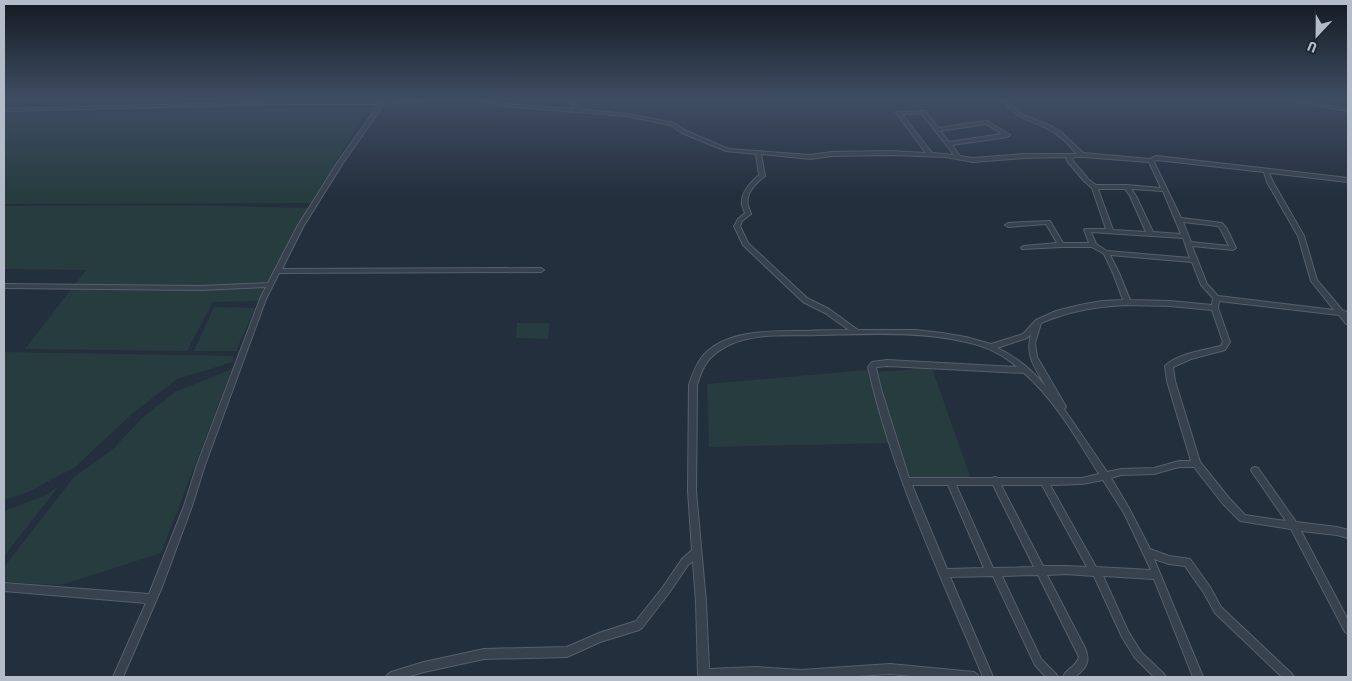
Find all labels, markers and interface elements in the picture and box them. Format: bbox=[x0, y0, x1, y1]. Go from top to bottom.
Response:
north arrow bbox=[1292, 10, 1342, 60]
text: U bbox=[1305, 38, 1319, 56]

